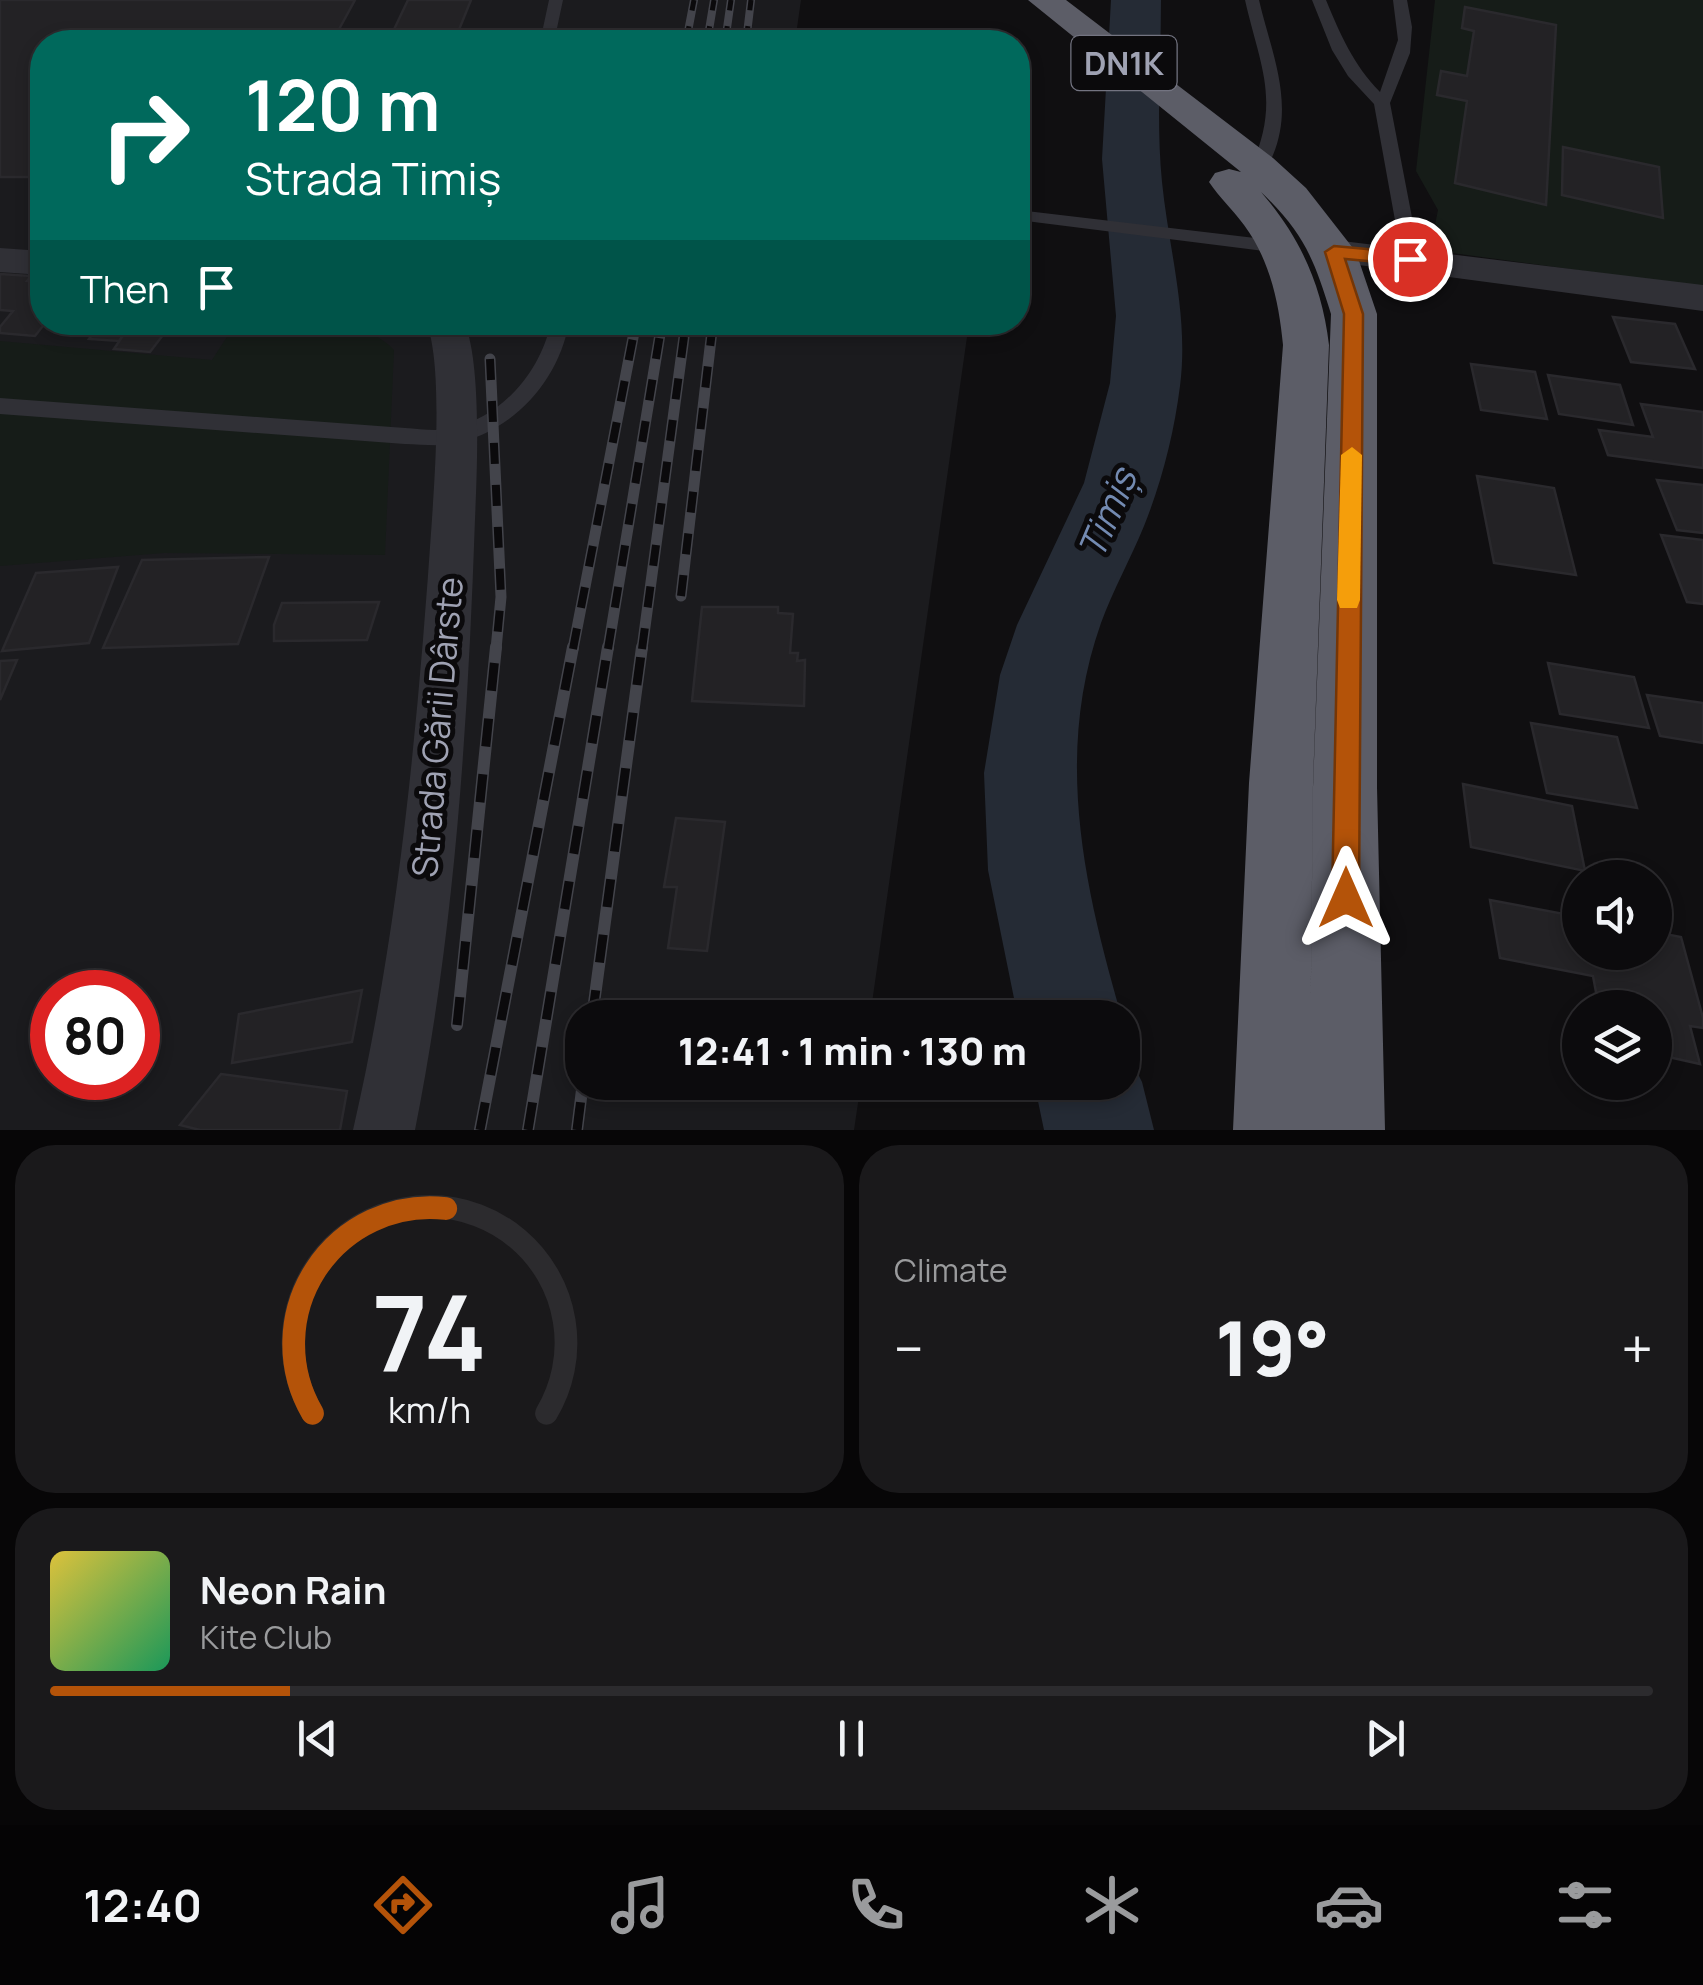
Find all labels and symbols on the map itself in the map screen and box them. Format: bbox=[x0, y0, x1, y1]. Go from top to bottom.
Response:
road number: DN1K bbox=[1072, 36, 1176, 90]
pin bbox=[1368, 217, 1453, 302]
water label: Timiș bbox=[1064, 457, 1149, 566]
street label: Strada Gării Dârste bbox=[400, 575, 474, 879]
position arrow bbox=[1294, 846, 1398, 950]
speed limit sign: 80 bbox=[30, 970, 160, 1100]

